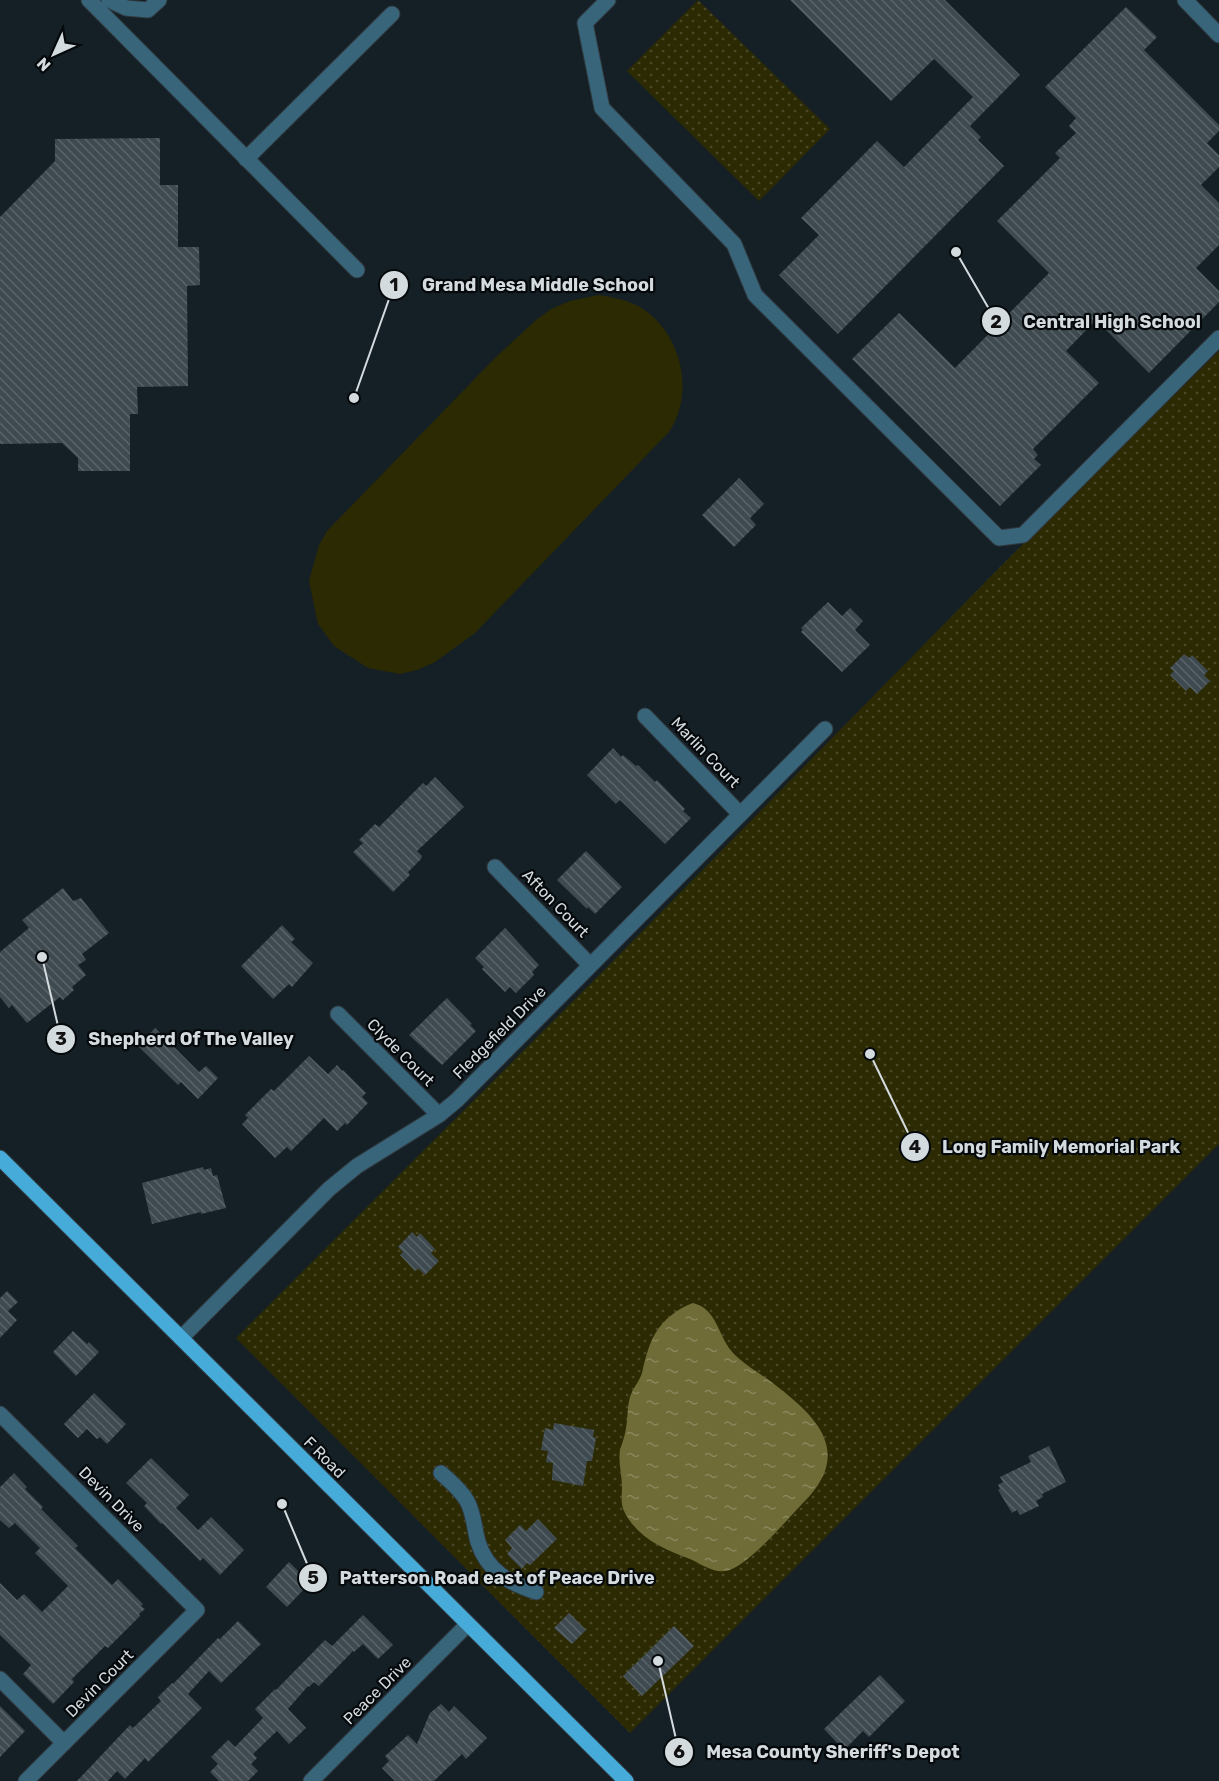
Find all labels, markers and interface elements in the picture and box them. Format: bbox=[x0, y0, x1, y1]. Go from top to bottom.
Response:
north arrow bbox=[24, 24, 84, 84]
text: N bbox=[33, 53, 55, 75]
callout: Grand Mesa Middle School bbox=[379, 267, 666, 303]
text: 1 bbox=[390, 274, 398, 296]
text: Grand Mesa Middle School bbox=[422, 274, 654, 296]
callout: Central High School bbox=[981, 303, 1213, 339]
text: 2 bbox=[990, 311, 1002, 333]
text: Central High School bbox=[1023, 311, 1201, 333]
street label: Marlin Court bbox=[667, 713, 744, 792]
street label: Afton Court bbox=[518, 865, 593, 941]
street label: Fledgefield Drive bbox=[449, 982, 550, 1083]
street label: Clyde Court bbox=[363, 1015, 438, 1090]
callout: Shepherd Of The Valley bbox=[46, 1021, 306, 1057]
text: 3 bbox=[55, 1028, 67, 1050]
text: Shepherd Of The Valley bbox=[88, 1028, 294, 1050]
callout: Long Family Memorial Park bbox=[900, 1129, 1192, 1165]
text: 4 bbox=[909, 1136, 921, 1158]
text: Long Family Memorial Park bbox=[942, 1136, 1180, 1158]
street label: F Road bbox=[300, 1433, 349, 1482]
street label: Devin Drive bbox=[75, 1463, 148, 1536]
callout: Patterson Road east of Peace Drive bbox=[298, 1560, 667, 1596]
text: 5 bbox=[307, 1567, 319, 1589]
text: Patterson Road east of Peace Drive bbox=[339, 1567, 655, 1589]
street label: Devin Court bbox=[62, 1646, 137, 1721]
street label: Peace Drive bbox=[339, 1652, 415, 1728]
callout: Mesa County Sheriff's Depot bbox=[664, 1734, 972, 1770]
text: 6 bbox=[673, 1741, 685, 1763]
text: Mesa County Sheriff's Depot bbox=[706, 1741, 960, 1763]

